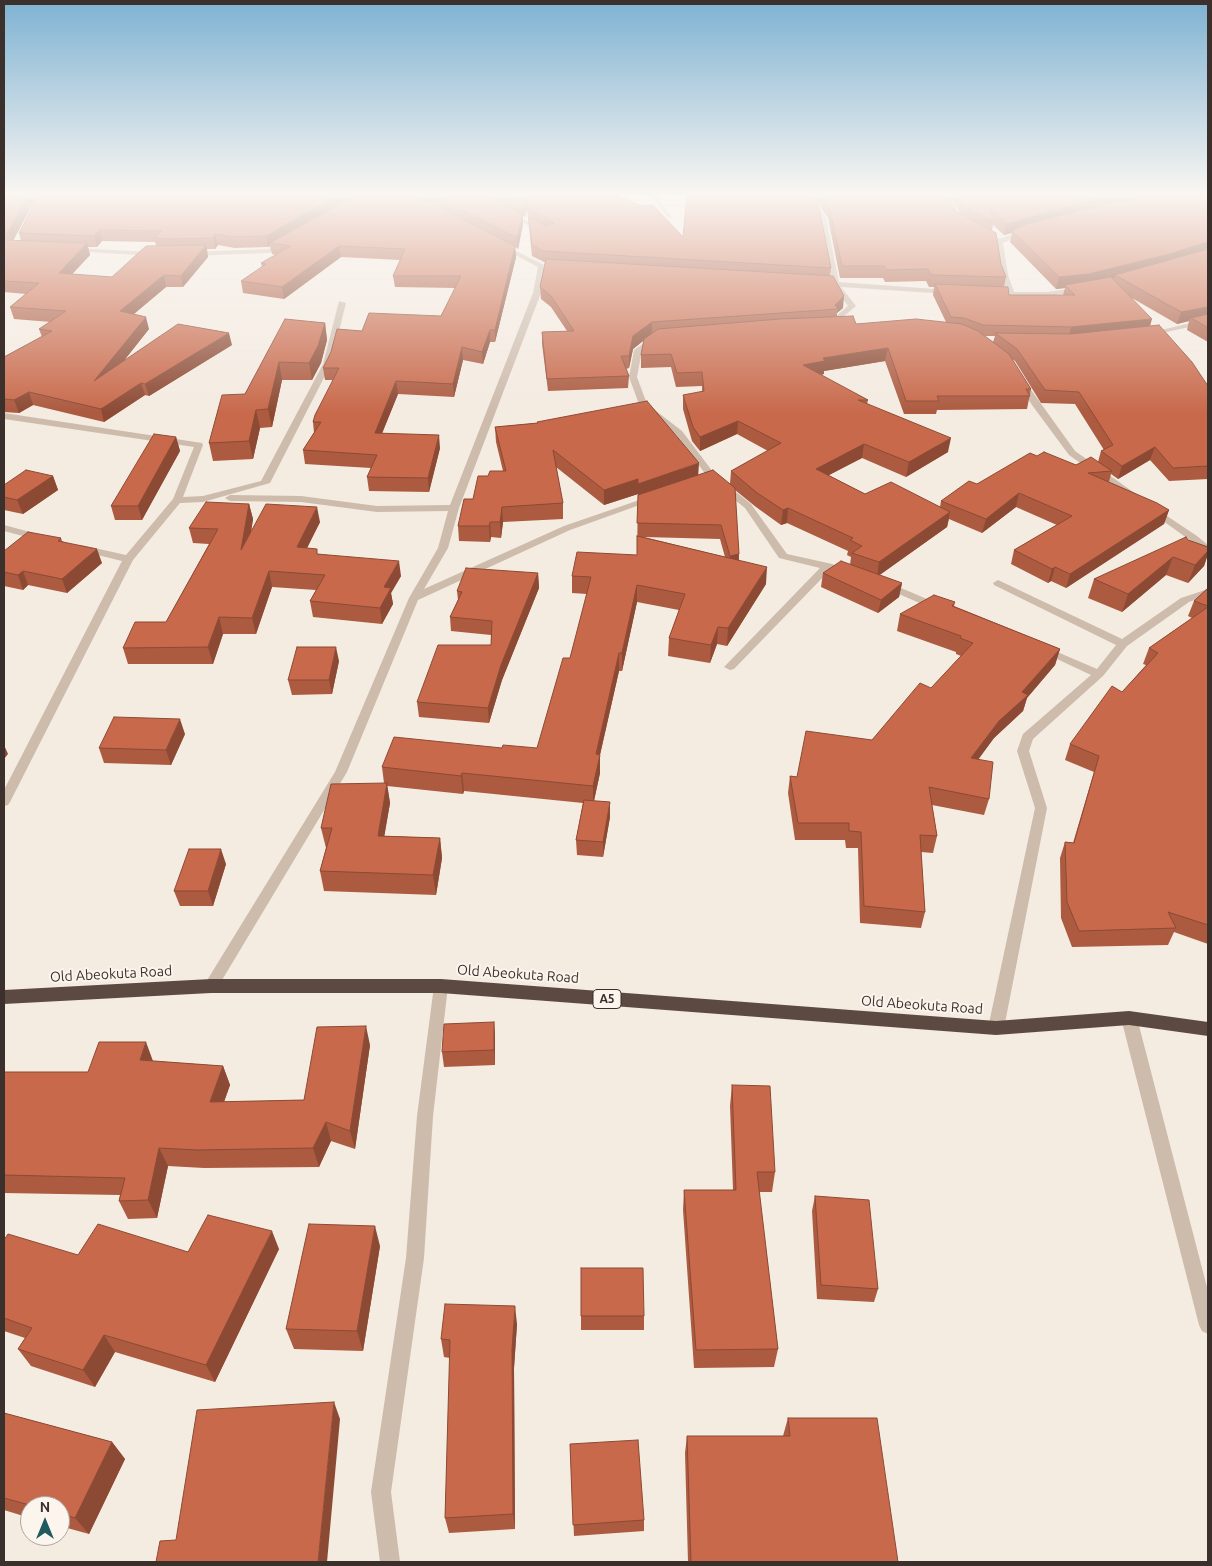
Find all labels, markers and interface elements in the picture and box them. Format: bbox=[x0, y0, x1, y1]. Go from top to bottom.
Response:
street label: Old Abeokuta Road bbox=[456, 961, 580, 987]
street label: Old Abeokuta Road bbox=[49, 962, 173, 986]
road number: A5 bbox=[593, 990, 621, 1009]
street label: Old Abeokuta Road bbox=[860, 992, 984, 1018]
north arrow bbox=[20, 1496, 70, 1546]
text: N bbox=[40, 1499, 50, 1515]

